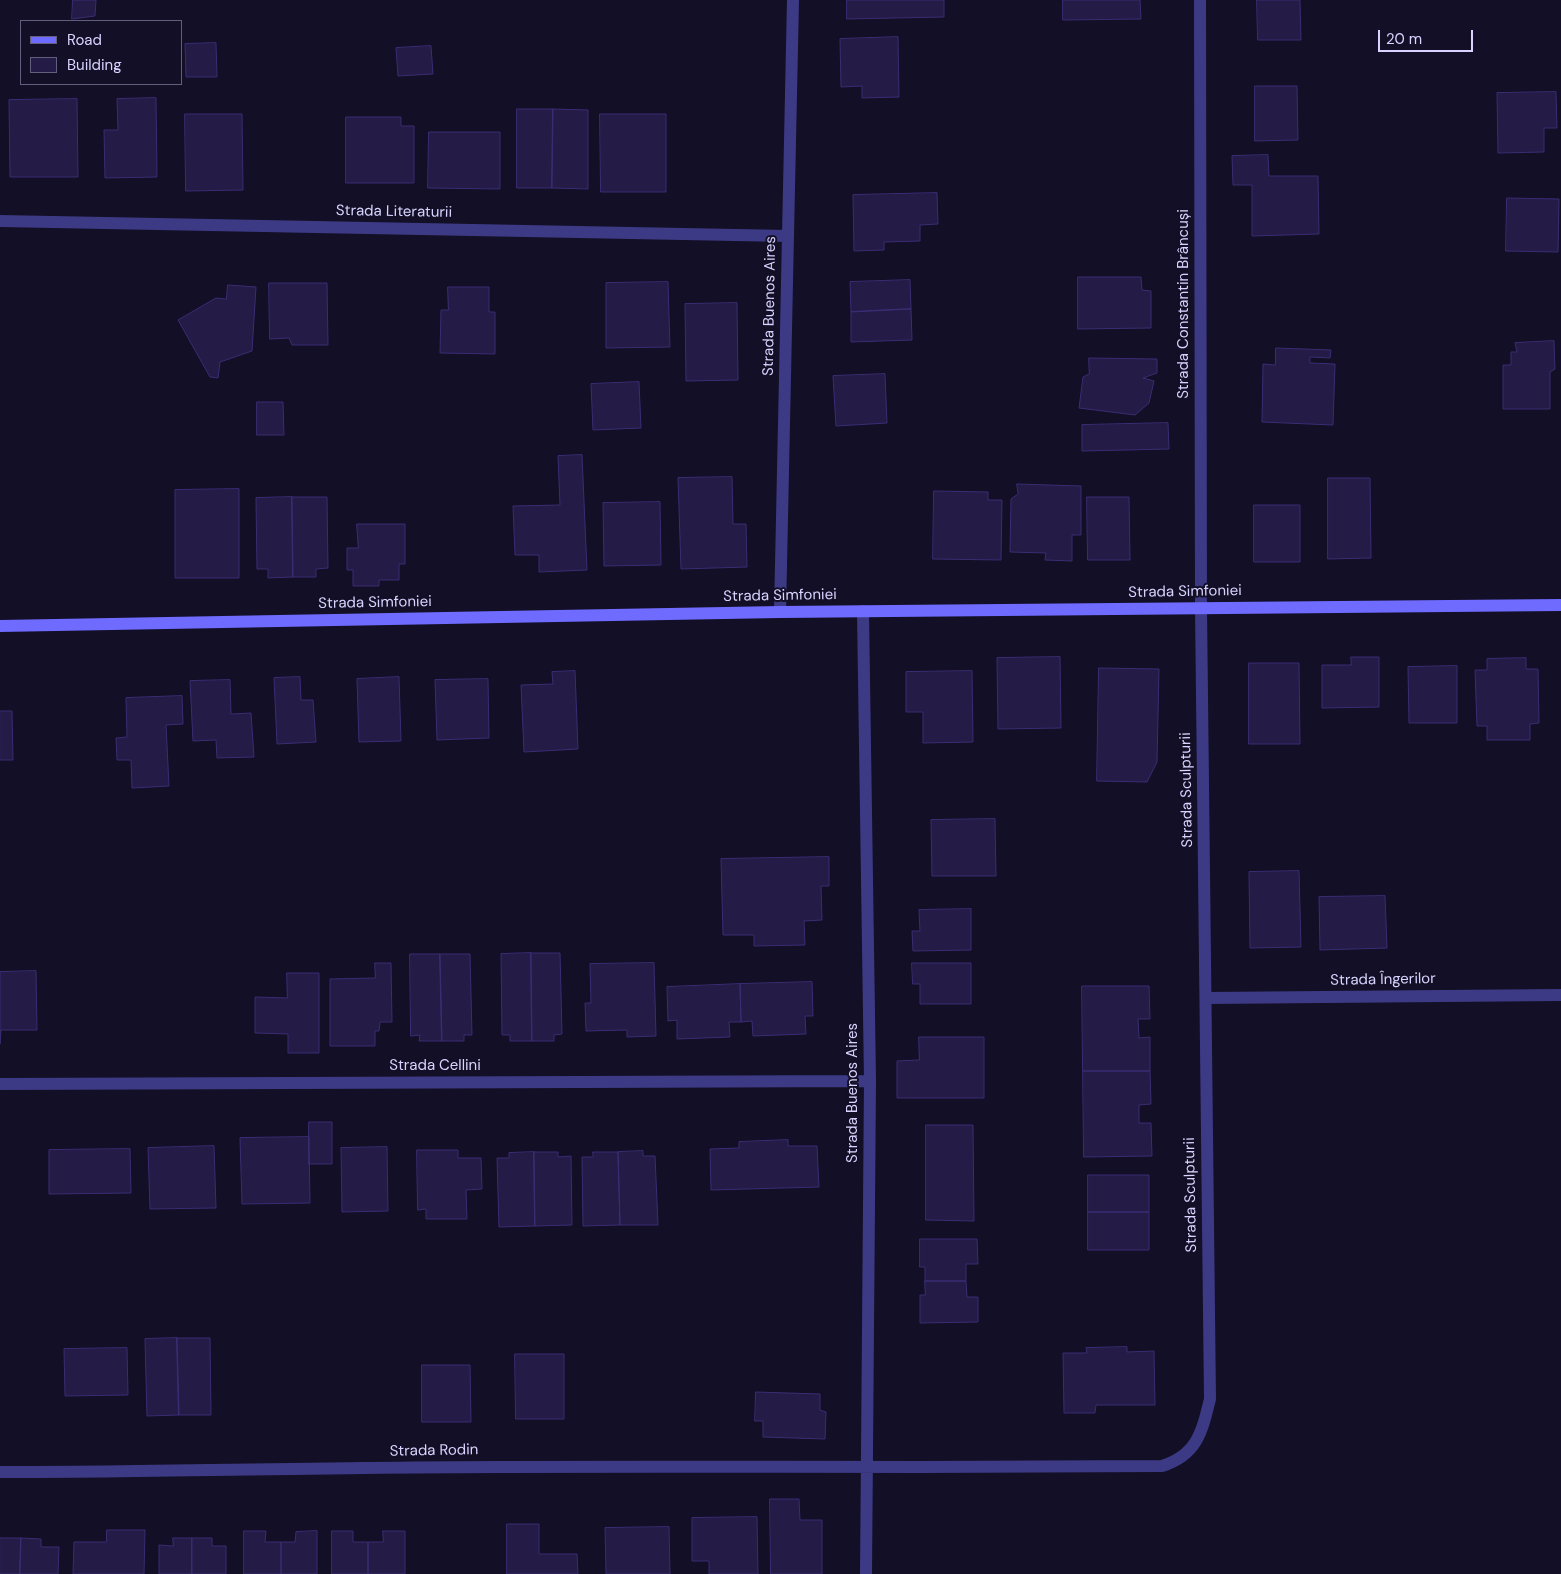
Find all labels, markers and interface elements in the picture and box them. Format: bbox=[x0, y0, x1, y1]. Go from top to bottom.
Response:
legend bbox=[20, 20, 182, 85]
scale bar bbox=[1381, 20, 1476, 52]
text: 20 m bbox=[1386, 29, 1422, 49]
text: Road bbox=[67, 30, 102, 50]
text: Building bbox=[67, 55, 122, 75]
street label: Strada Literaturii bbox=[336, 202, 452, 222]
street label: Strada Constantin Brâncuși bbox=[1175, 209, 1193, 399]
street label: Strada Buenos Aires bbox=[760, 236, 780, 376]
street label: Strada Simfoniei bbox=[1128, 582, 1242, 602]
street label: Strada Simfoniei bbox=[723, 586, 837, 606]
street label: Strada Simfoniei bbox=[318, 593, 432, 613]
street label: Strada Sculpturii bbox=[1177, 732, 1197, 848]
street label: Strada Îngerilor bbox=[1330, 970, 1436, 990]
street label: Strada Buenos Aires bbox=[844, 1023, 862, 1163]
street label: Strada Cellini bbox=[389, 1057, 481, 1075]
street label: Strada Sculpturii bbox=[1181, 1137, 1201, 1253]
street label: Strada Rodin bbox=[389, 1441, 479, 1461]

